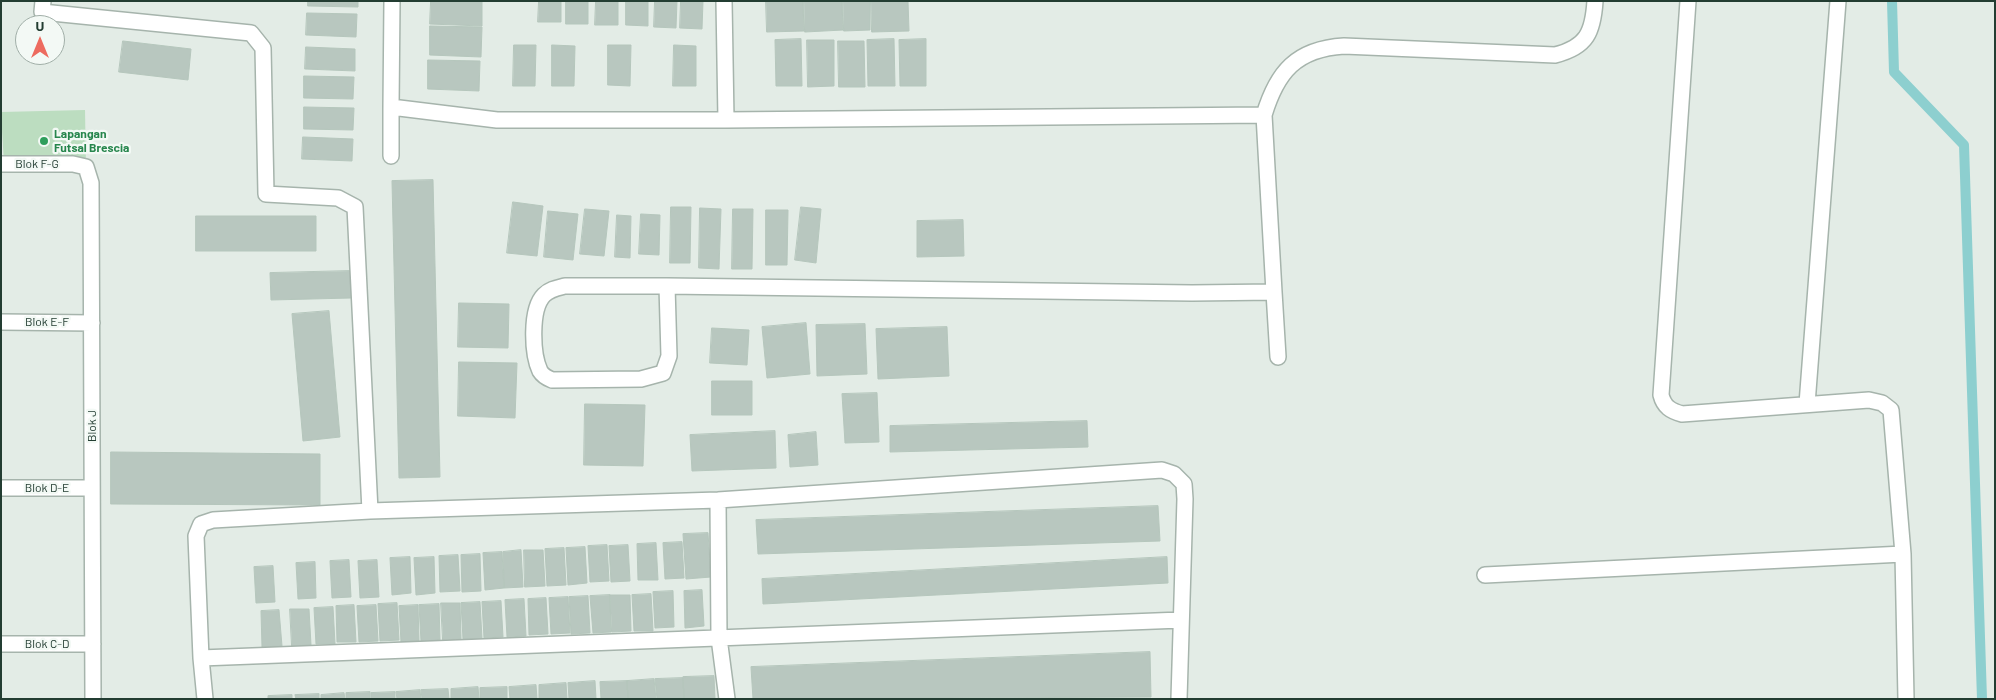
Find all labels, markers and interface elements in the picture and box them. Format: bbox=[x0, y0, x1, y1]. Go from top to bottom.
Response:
north arrow bbox=[15, 15, 65, 65]
text: U bbox=[36, 17, 44, 34]
place label: Lapangan Futsal Brescia bbox=[54, 127, 129, 155]
marker: Lapangan Futsal Brescia bbox=[38, 135, 50, 147]
street label: Blok F-G bbox=[15, 157, 59, 171]
street label: Blok E-F bbox=[25, 315, 69, 329]
street label: Blok J bbox=[85, 410, 99, 442]
street label: Blok D-E bbox=[25, 481, 69, 495]
street label: Blok C-D bbox=[25, 637, 69, 651]

